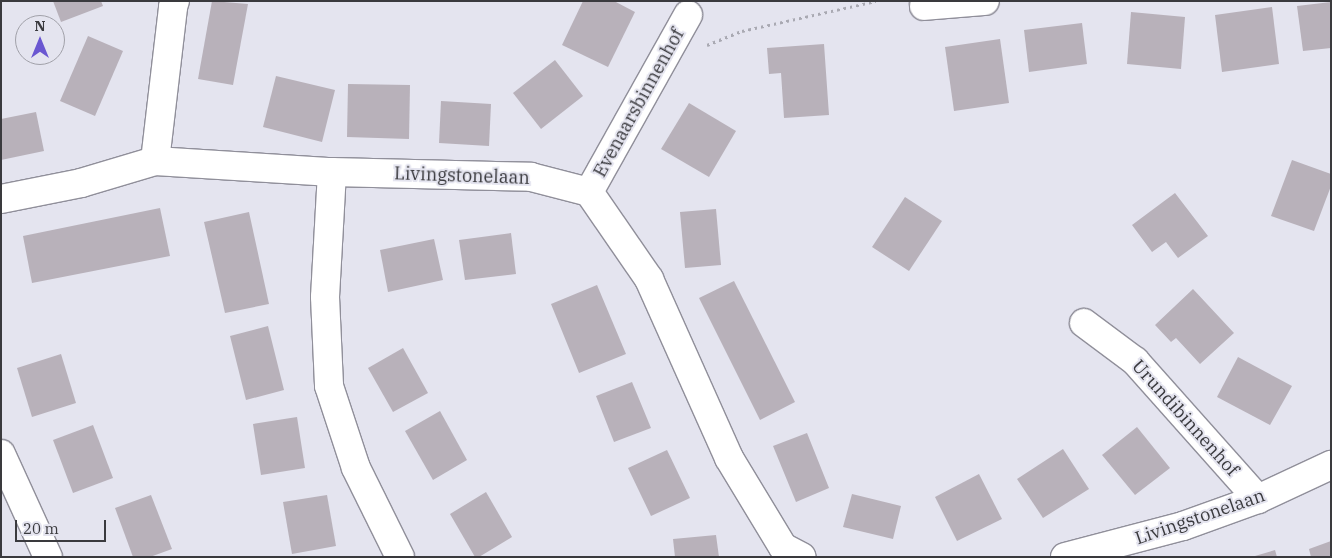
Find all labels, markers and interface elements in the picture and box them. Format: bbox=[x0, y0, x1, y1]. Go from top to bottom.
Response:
north arrow bbox=[15, 15, 65, 65]
text: N bbox=[34, 17, 46, 35]
street label: Evenaarsbinnenhof bbox=[589, 25, 689, 181]
street label: Livingstonelaan bbox=[394, 163, 530, 189]
street label: Urundibinnenhof bbox=[1127, 355, 1243, 481]
street label: Livingstonelaan bbox=[1132, 485, 1268, 549]
scale bar bbox=[18, 510, 109, 542]
text: 20 m bbox=[23, 519, 59, 538]

